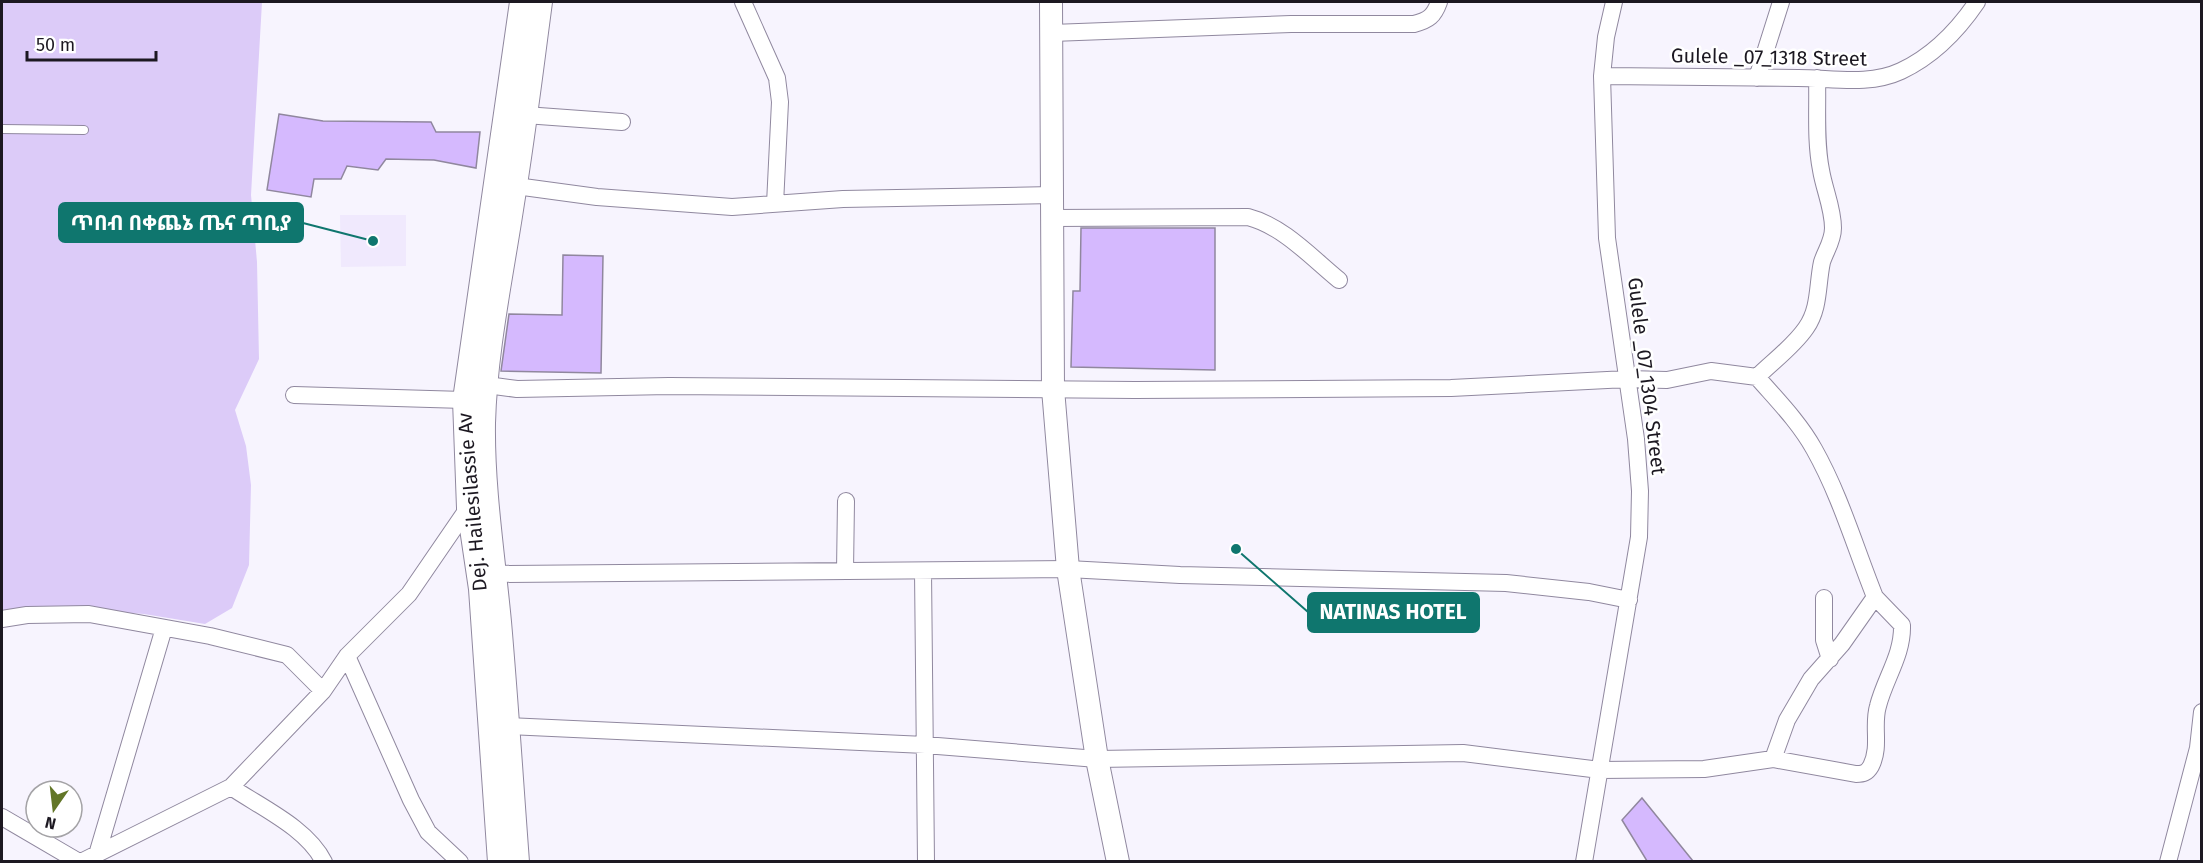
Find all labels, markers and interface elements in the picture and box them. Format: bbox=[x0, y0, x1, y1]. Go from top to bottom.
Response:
scale bar bbox=[27, 24, 156, 62]
text: 50 m bbox=[36, 34, 75, 56]
street label: Gulele _07_1318 Street bbox=[1671, 43, 1868, 71]
callout: ጥበብ በቀጨኔ ጤና ጣቢያ bbox=[59, 203, 303, 242]
text: ጥበብ በቀጨኔ ጤና ጣቢያ bbox=[71, 210, 291, 236]
street label: Gulele _07_1304 Street bbox=[1623, 276, 1671, 477]
street label: Dej. Hailesilassie Av bbox=[452, 411, 492, 592]
callout: NATINAS HOTEL bbox=[1308, 593, 1479, 632]
text: NATINAS HOTEL bbox=[1320, 599, 1467, 625]
north arrow bbox=[24, 779, 84, 839]
text: N bbox=[43, 813, 58, 834]

